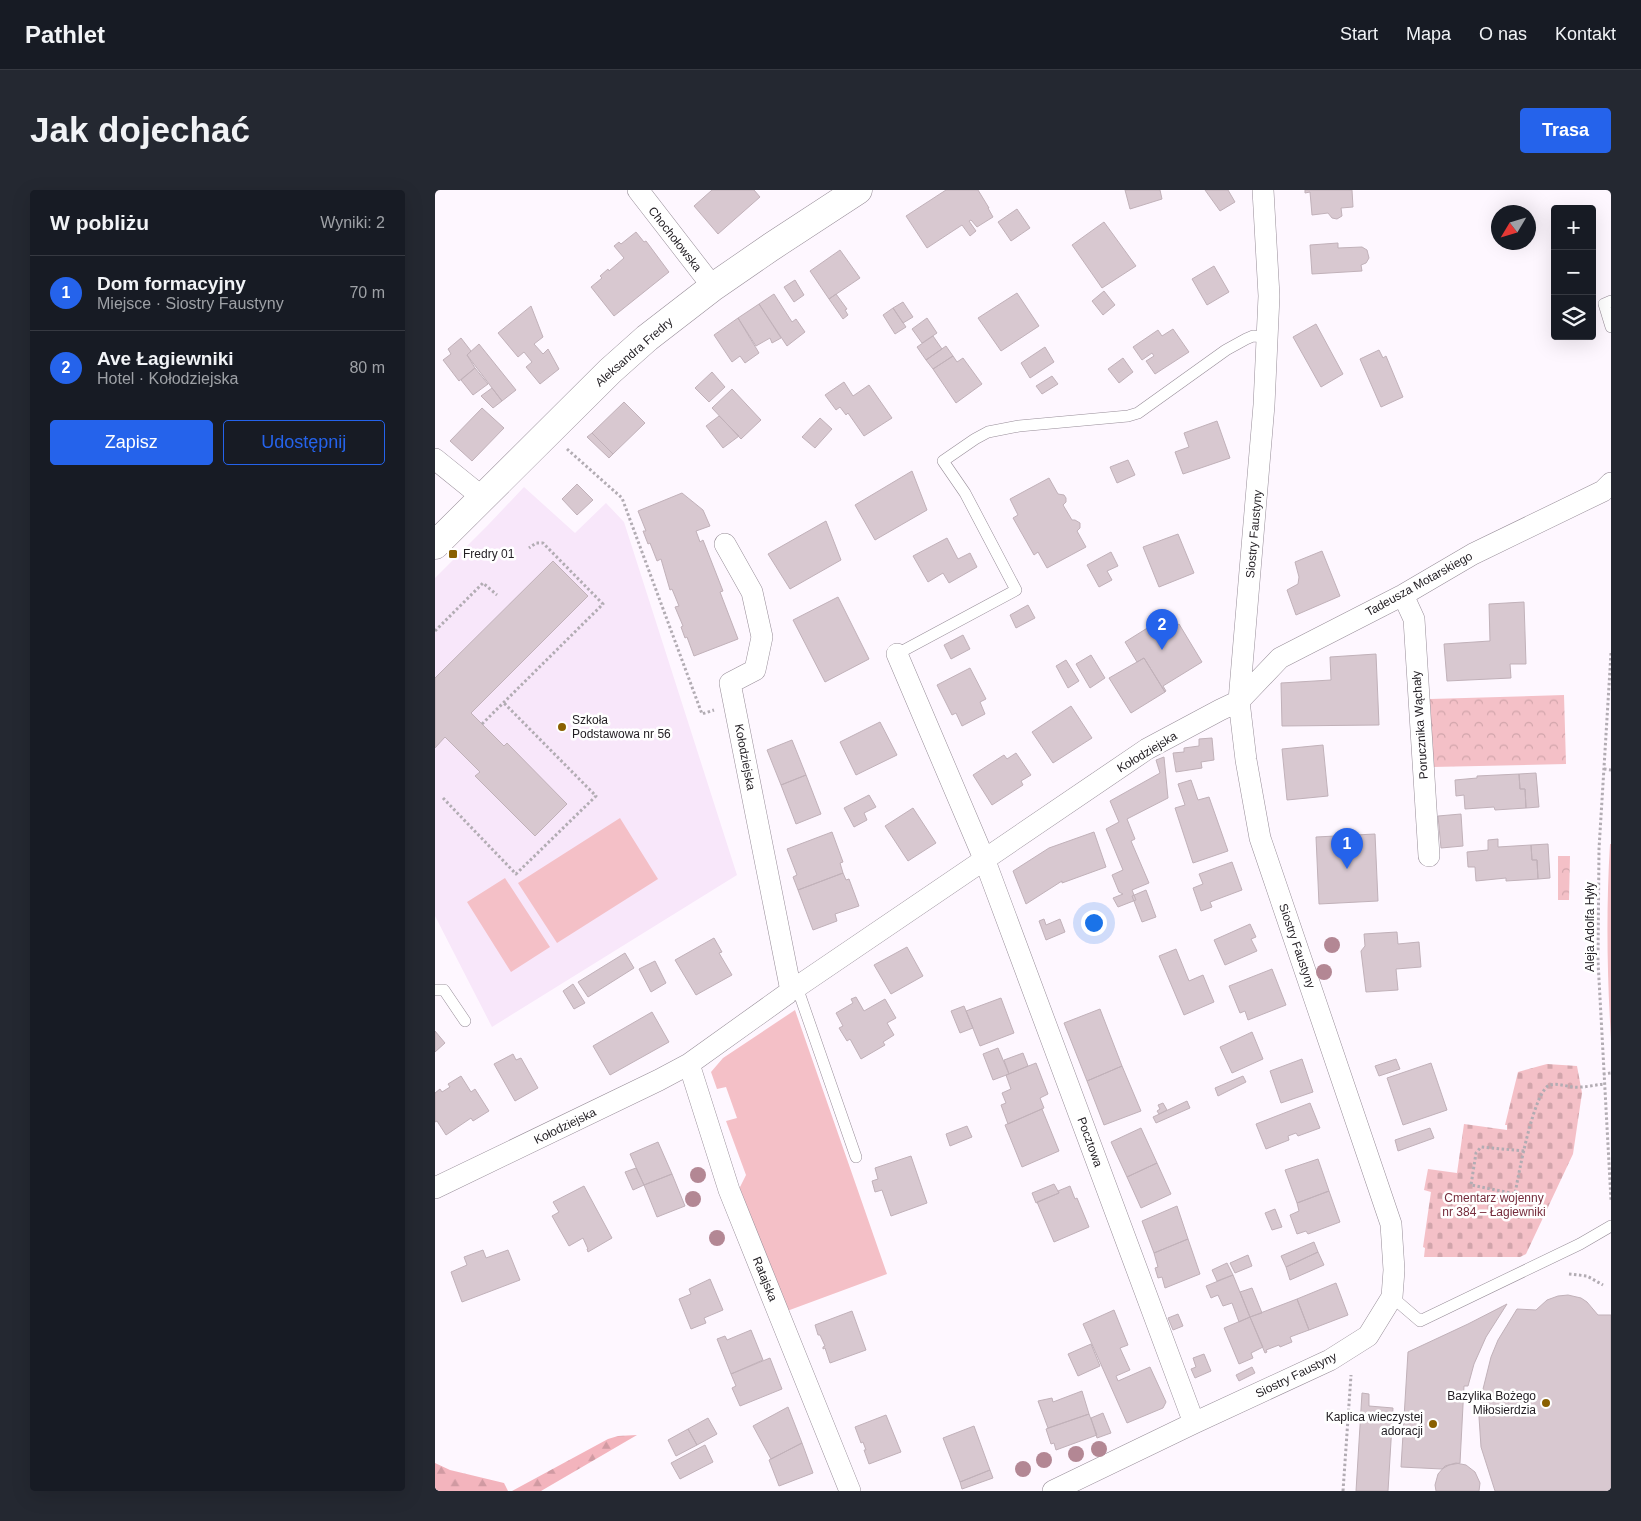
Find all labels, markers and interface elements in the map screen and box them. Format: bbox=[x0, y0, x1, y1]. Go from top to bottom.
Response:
text: Pathlet bbox=[25, 21, 105, 48]
text: Start bbox=[1340, 24, 1378, 44]
text: Mapa bbox=[1406, 24, 1451, 44]
text: O nas bbox=[1479, 24, 1527, 44]
text: Kontakt bbox=[1555, 24, 1616, 44]
button: Trasa bbox=[1520, 108, 1611, 153]
text: Jak dojechać bbox=[30, 110, 250, 149]
street label: Chochołowska bbox=[645, 204, 705, 274]
north arrow bbox=[1491, 205, 1536, 250]
map controls bbox=[1551, 205, 1596, 340]
button: + bbox=[1551, 205, 1596, 250]
text: W pobliżu bbox=[50, 211, 149, 234]
text: Wyniki: 2 bbox=[320, 214, 385, 231]
button: − bbox=[1551, 250, 1596, 295]
text: Dom formacyjny bbox=[97, 273, 246, 294]
text: 1 bbox=[62, 284, 70, 301]
text: 70 m bbox=[349, 284, 385, 301]
text: Miejsce · Siostry Faustyny bbox=[97, 295, 284, 312]
button: layers bbox=[1551, 295, 1596, 340]
street label: Aleksandra Fredry bbox=[592, 315, 676, 389]
text: Ave Łagiewniki bbox=[97, 348, 234, 369]
text: 2 bbox=[62, 359, 70, 376]
text: 80 m bbox=[349, 359, 385, 376]
text: Hotel · Kołodziejska bbox=[97, 370, 238, 387]
button: Zapisz bbox=[50, 420, 213, 465]
button: Udostępnij bbox=[223, 420, 385, 465]
street label: Siostry Faustyny bbox=[1243, 489, 1265, 579]
place label: Fredry 01 bbox=[463, 547, 515, 561]
marker: Fredry 01 bbox=[447, 548, 459, 560]
street label: Tadeusza Motarskiego bbox=[1363, 549, 1475, 619]
pin: 2 bbox=[1146, 609, 1178, 650]
street label: Porucznika Wąchały bbox=[1409, 670, 1431, 780]
place label: Szkoła Podstawowa nr 56 bbox=[572, 713, 671, 741]
marker: Szkoła Podstawowa nr 56 bbox=[556, 721, 568, 733]
street label: Kołodziejska bbox=[732, 723, 758, 792]
street label: Kołodziejska bbox=[1115, 728, 1180, 775]
pin: 1 bbox=[1331, 828, 1363, 869]
street label: Aleja Adolfa Hyły bbox=[1583, 882, 1597, 972]
street label: Siostry Faustyny bbox=[1276, 902, 1318, 990]
your location bbox=[1081, 910, 1107, 936]
street label: Kołodziejska bbox=[532, 1105, 599, 1147]
street label: Pocztowa bbox=[1075, 1115, 1106, 1169]
park label: Cmentarz wojenny nr 384 – Łagiewniki bbox=[1442, 1191, 1546, 1219]
street label: Ratajska bbox=[750, 1255, 780, 1304]
street label: Siostry Faustyny bbox=[1253, 1349, 1339, 1401]
place label: Bazylika Bożego Miłosierdzia bbox=[1447, 1389, 1536, 1417]
marker: Bazylika Bożego Miłosierdzia bbox=[1540, 1397, 1552, 1409]
place label: Kaplica wieczystej adoracji bbox=[1326, 1410, 1423, 1438]
marker: Kaplica wieczystej adoracji bbox=[1427, 1418, 1439, 1430]

